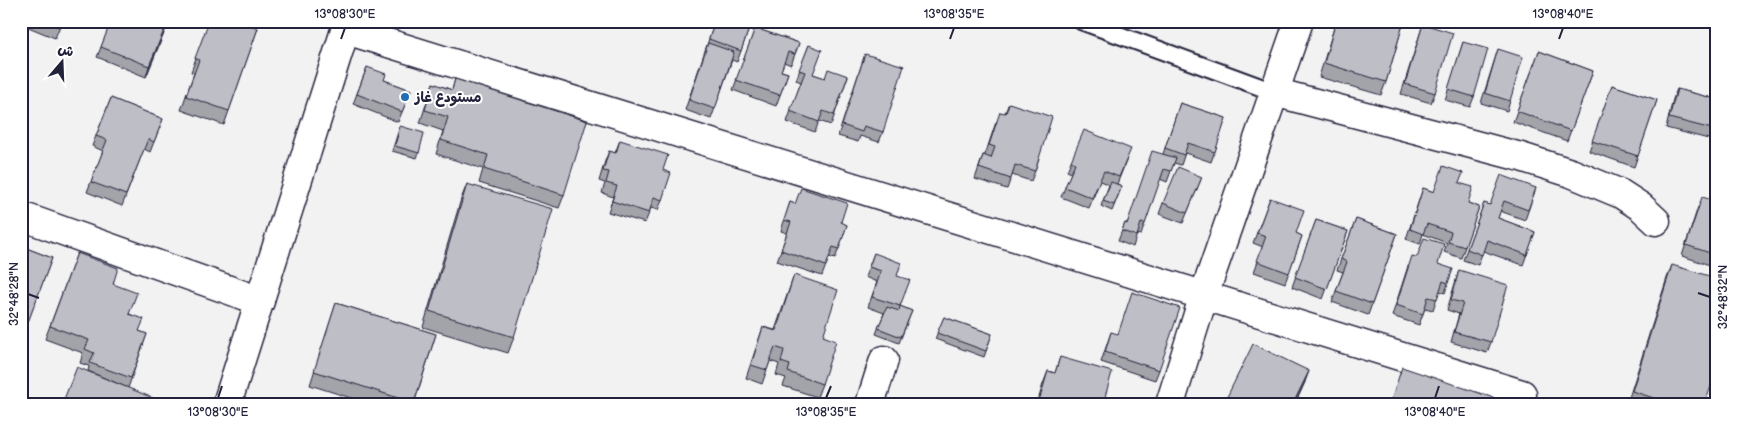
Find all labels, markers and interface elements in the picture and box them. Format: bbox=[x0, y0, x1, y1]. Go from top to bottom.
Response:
text: 13°08'30"E bbox=[315, 7, 376, 22]
text: 13°08'35"E bbox=[924, 7, 984, 22]
text: 13°08'40"E bbox=[1533, 7, 1593, 22]
north arrow bbox=[38, 38, 88, 88]
text: ش bbox=[56, 40, 76, 61]
place label: مستودع غاز bbox=[413, 89, 481, 107]
marker: مستودع غاز bbox=[399, 91, 411, 103]
text: 32°48'28"N bbox=[7, 262, 22, 326]
text: 32°48'32"N bbox=[1716, 265, 1731, 329]
text: 13°08'30"E bbox=[188, 405, 249, 420]
text: 13°08'35"E bbox=[796, 405, 856, 420]
text: 13°08'40"E bbox=[1405, 405, 1465, 420]

